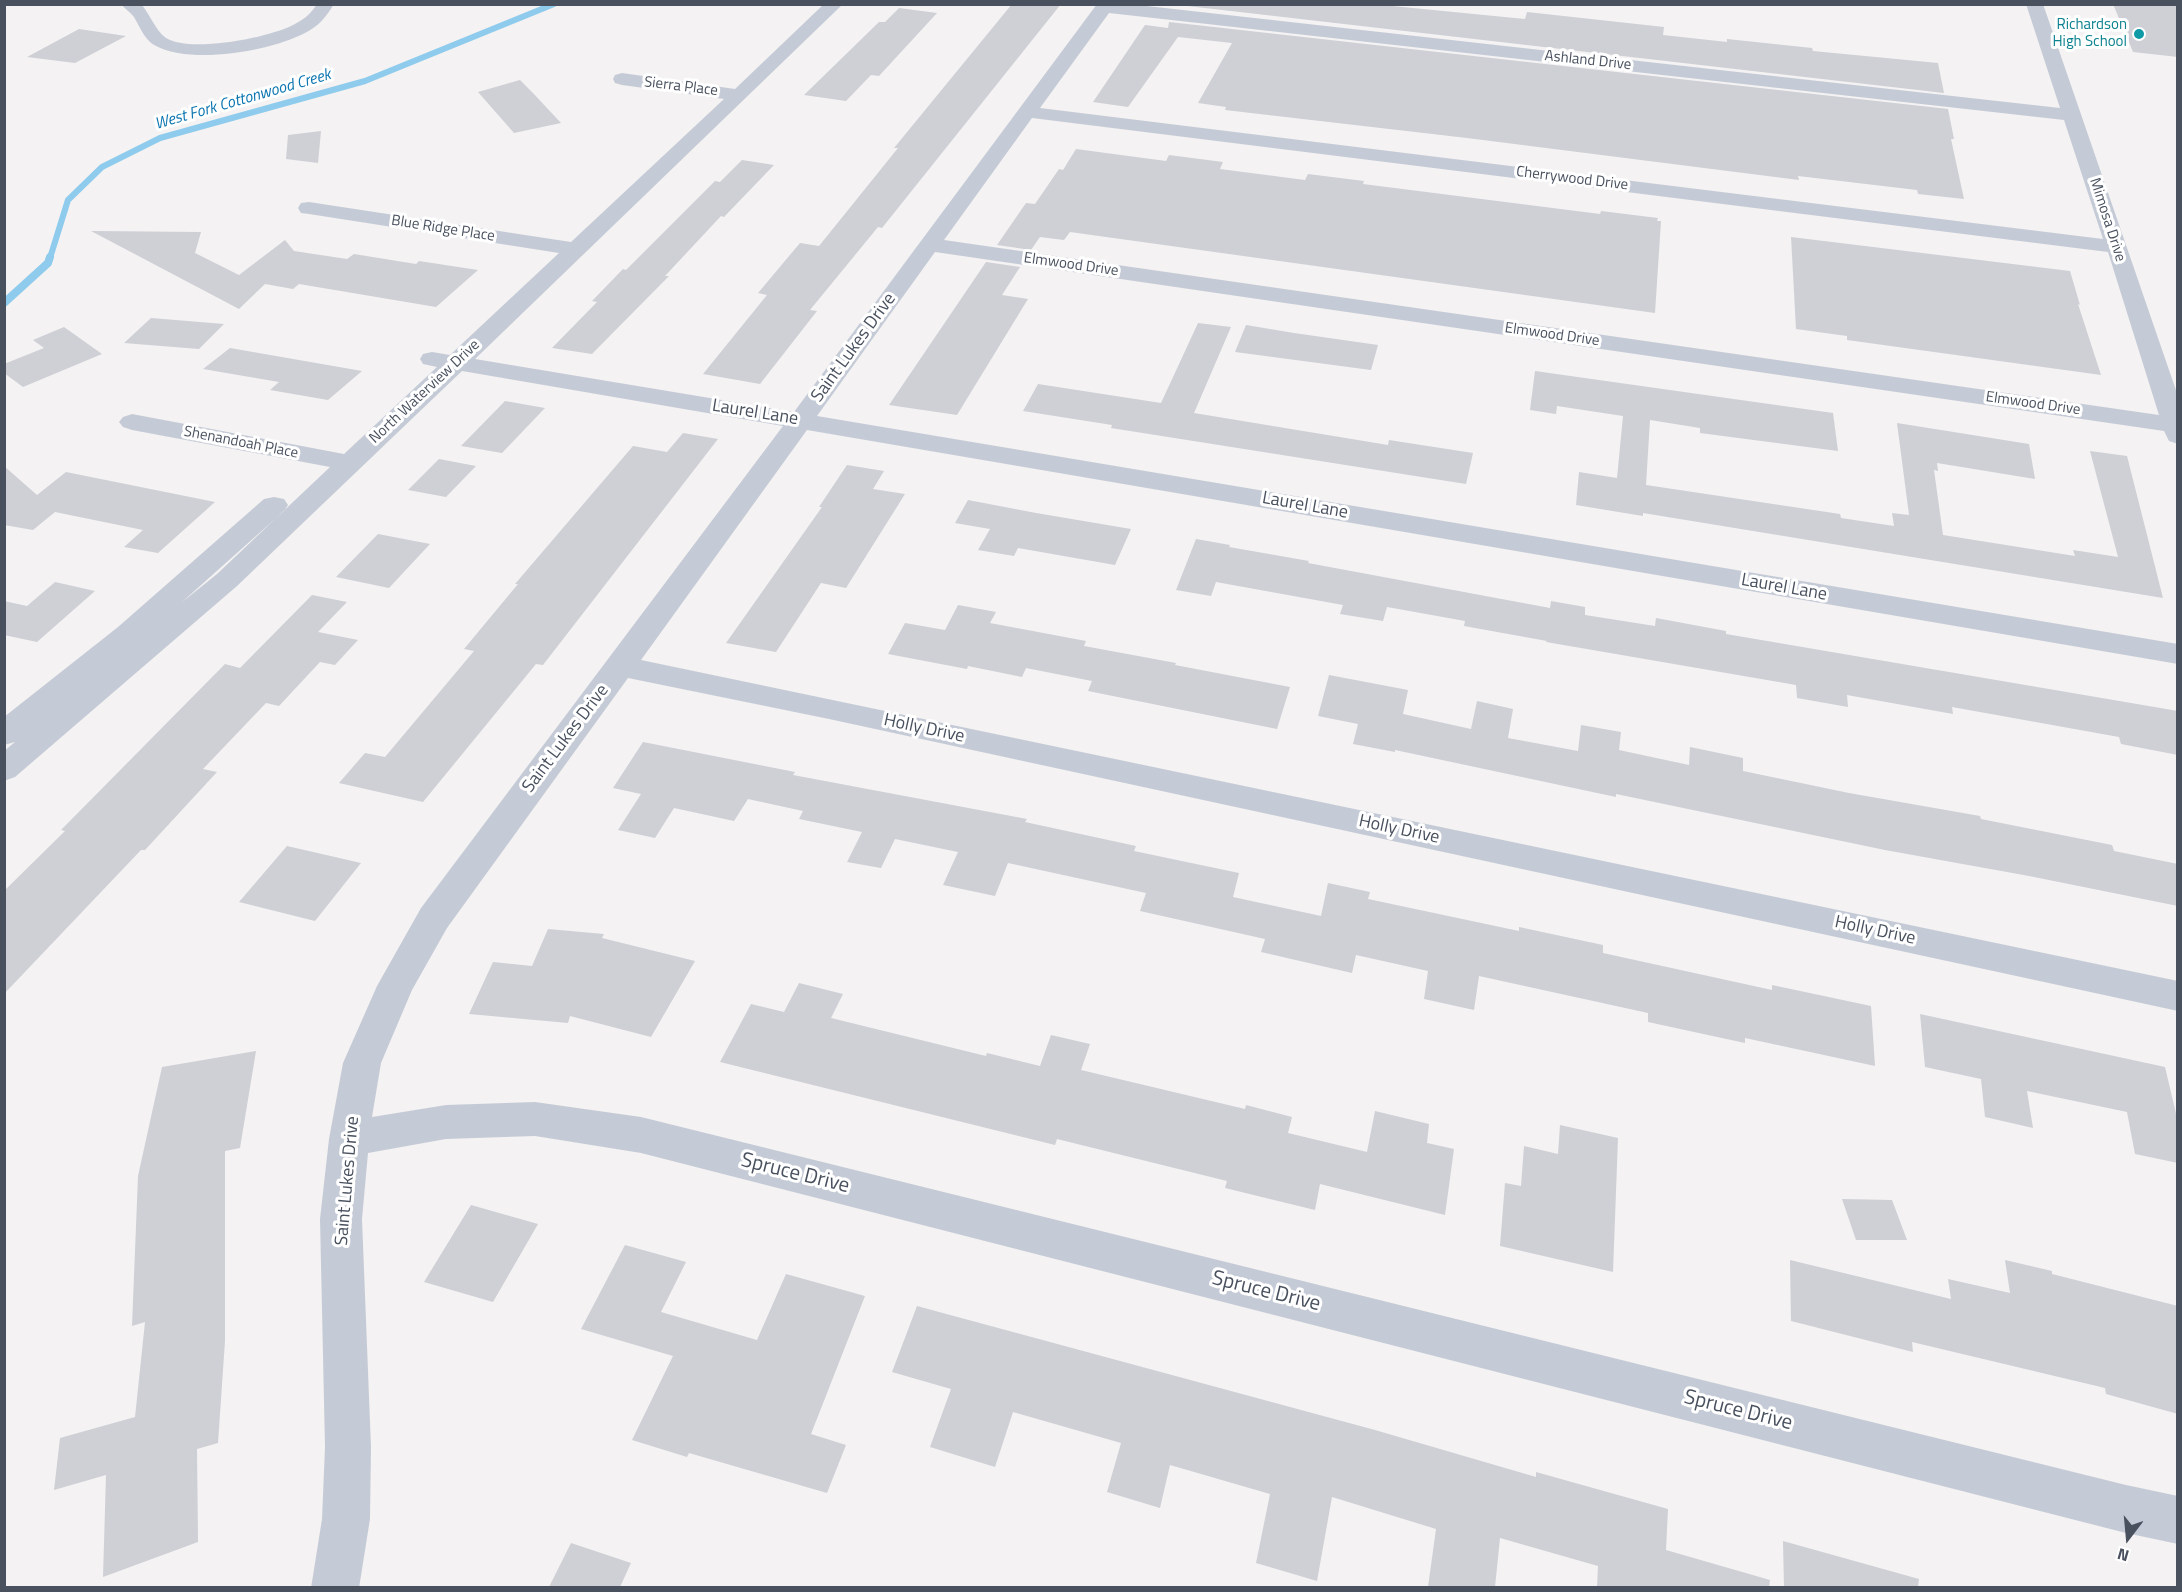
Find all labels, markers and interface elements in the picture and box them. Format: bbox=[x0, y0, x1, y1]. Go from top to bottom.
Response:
place label: Richardson High School bbox=[2052, 16, 2127, 51]
marker: Richardson High School bbox=[2132, 27, 2146, 41]
street label: Ashland Drive bbox=[1544, 47, 1632, 75]
water label: West Fork Cottonwood Creek bbox=[153, 66, 333, 134]
street label: Sierra Place bbox=[643, 74, 719, 100]
street label: Cherrywood Drive bbox=[1515, 163, 1629, 195]
street label: Mimosa Drive bbox=[2085, 176, 2129, 264]
street label: Blue Ridge Place bbox=[390, 212, 496, 246]
street label: Elmwood Drive bbox=[1022, 249, 1120, 281]
street label: Saint Lukes Drive bbox=[807, 289, 901, 407]
street label: Elmwood Drive bbox=[1503, 319, 1601, 351]
street label: North Waterview Drive bbox=[366, 336, 484, 448]
street label: Elmwood Drive bbox=[1984, 388, 2082, 420]
street label: Laurel Lane bbox=[710, 396, 800, 430]
street label: Shenandoah Place bbox=[182, 423, 300, 463]
street label: Laurel Lane bbox=[1260, 488, 1350, 524]
street label: Laurel Lane bbox=[1739, 570, 1829, 606]
street label: Saint Lukes Drive bbox=[518, 681, 614, 797]
street label: Holly Drive bbox=[882, 710, 966, 748]
street label: Holly Drive bbox=[1357, 811, 1441, 849]
street label: Holly Drive bbox=[1833, 912, 1917, 950]
street label: Saint Lukes Drive bbox=[332, 1115, 364, 1247]
street label: Spruce Drive bbox=[738, 1148, 852, 1200]
street label: Spruce Drive bbox=[1209, 1266, 1323, 1318]
street label: Spruce Drive bbox=[1681, 1385, 1795, 1437]
north arrow bbox=[2098, 1508, 2158, 1568]
text: N bbox=[2114, 1542, 2132, 1568]

